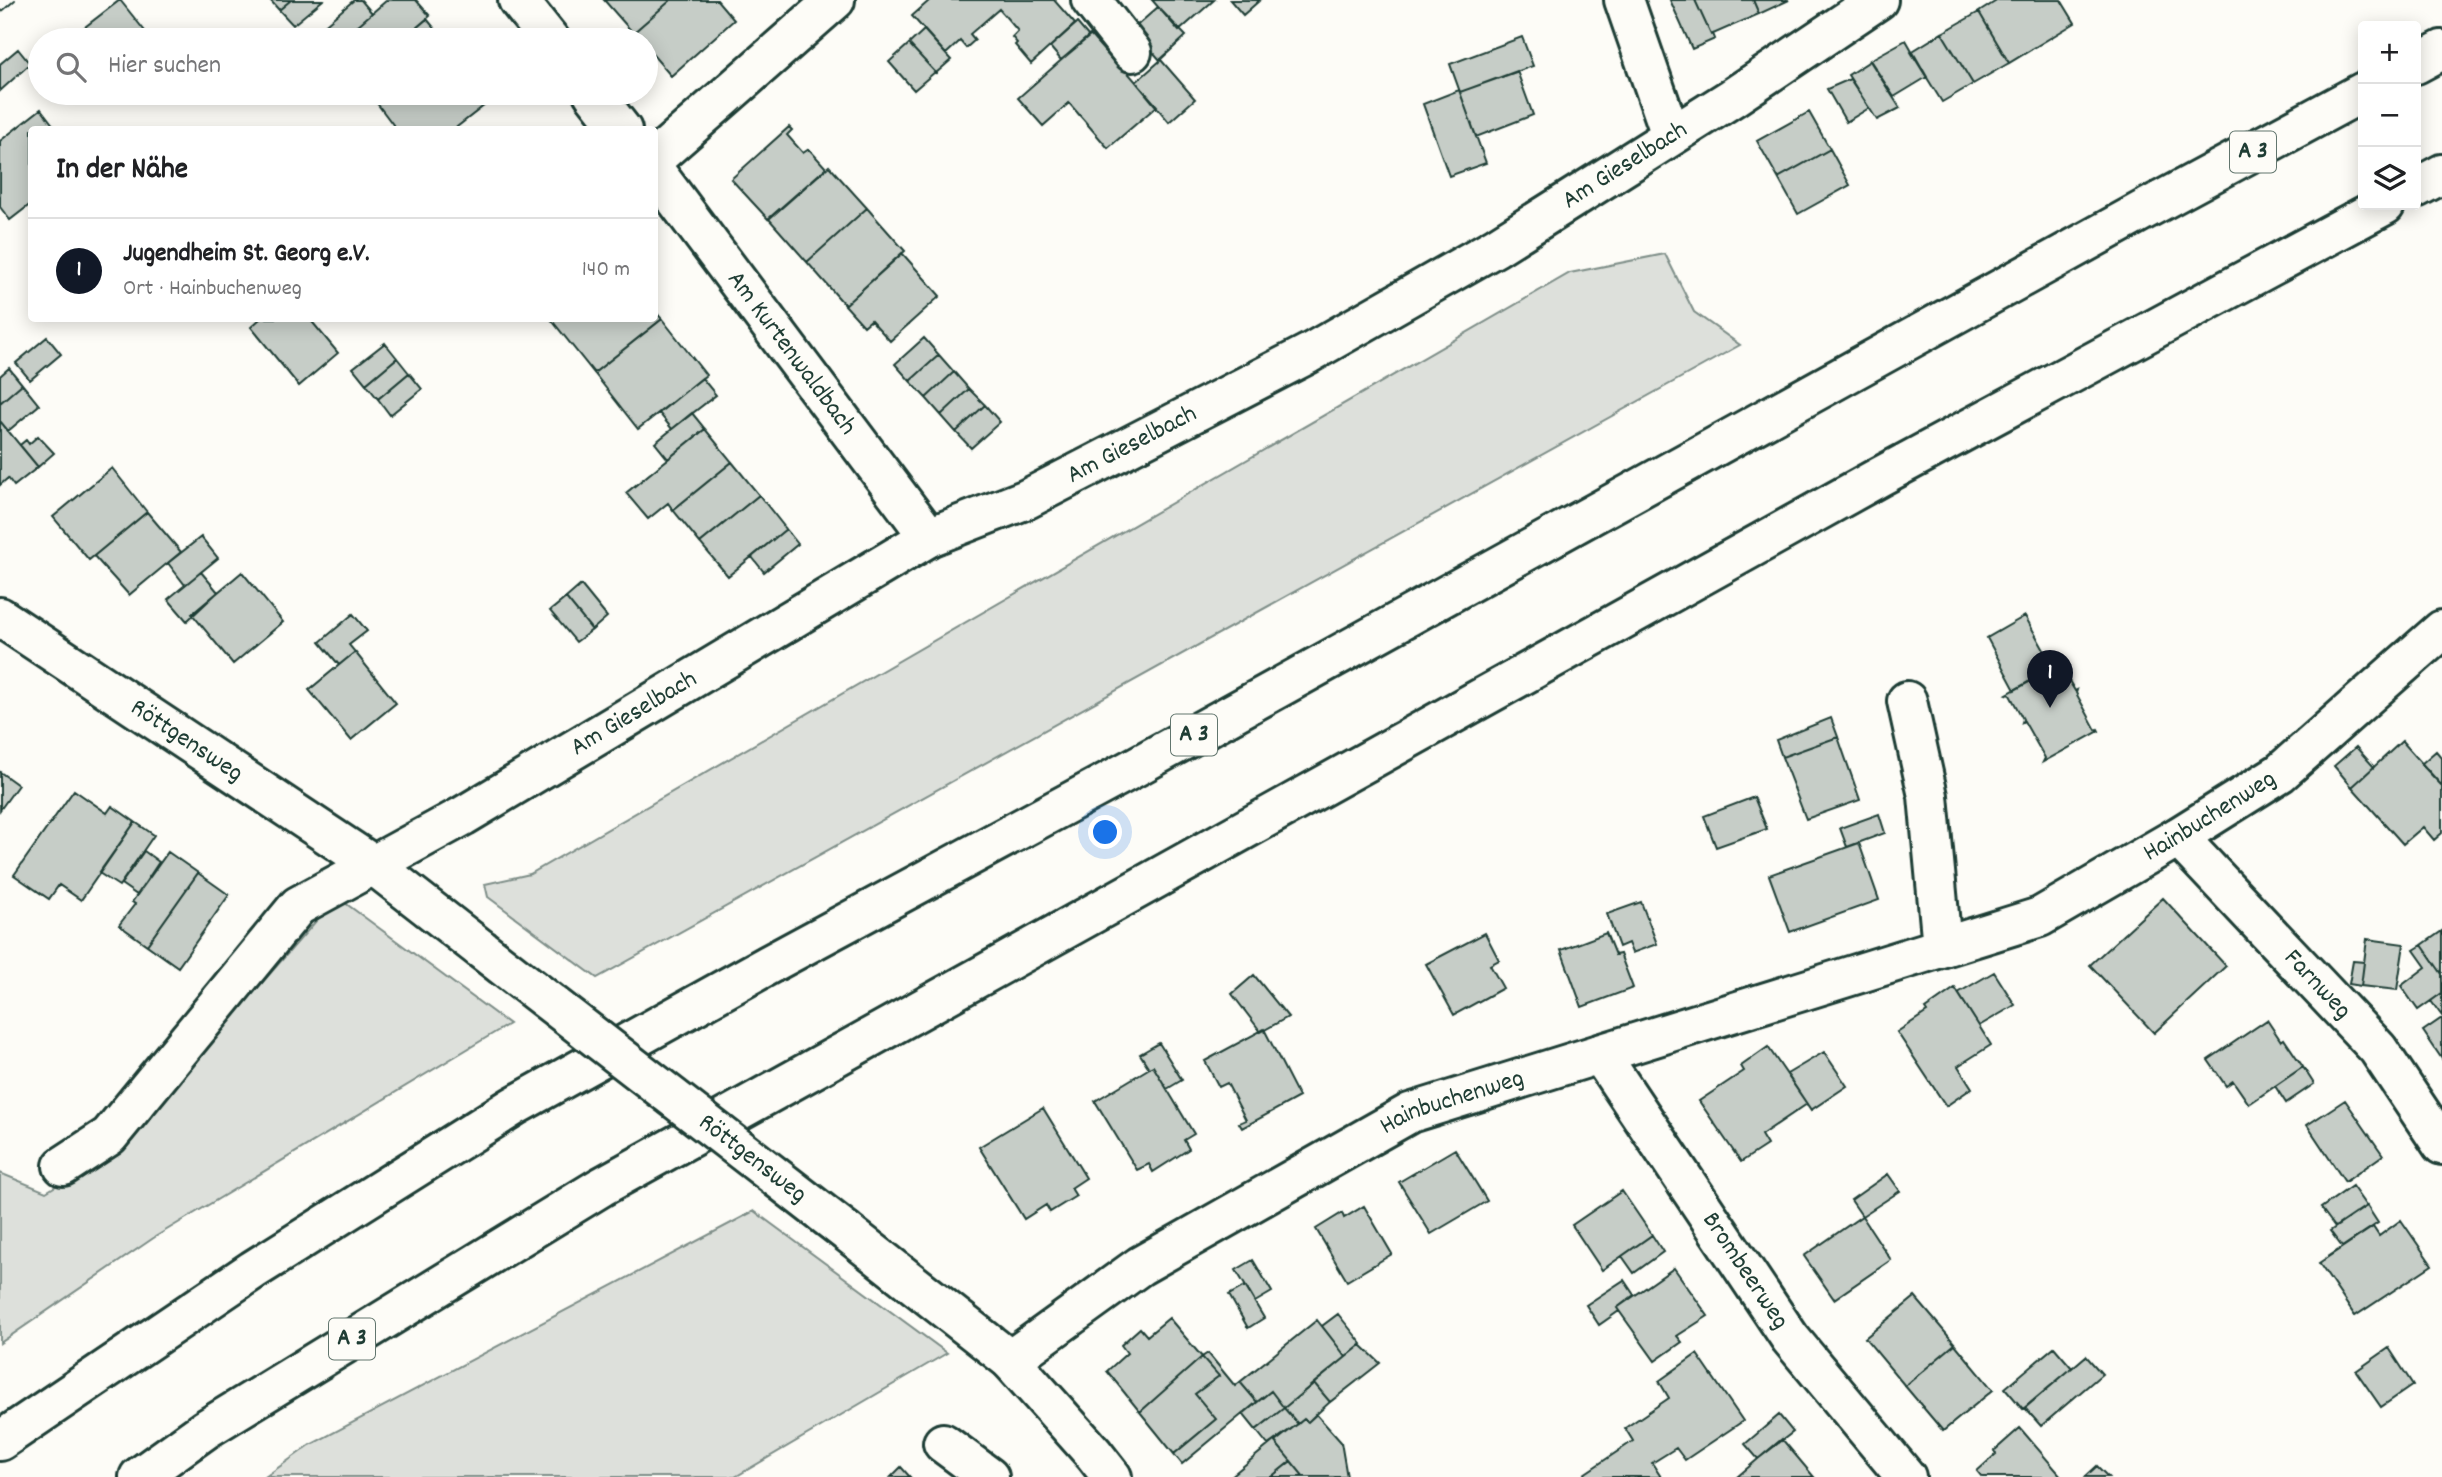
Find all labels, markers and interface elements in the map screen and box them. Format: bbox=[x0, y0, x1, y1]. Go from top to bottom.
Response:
map controls bbox=[2358, 21, 2421, 210]
button: + bbox=[2358, 21, 2421, 84]
search box bbox=[28, 28, 658, 105]
icon: search bbox=[52, 48, 90, 86]
text: Hier suchen bbox=[108, 48, 221, 85]
button: − bbox=[2358, 84, 2421, 147]
street label: Am Gieselbach bbox=[1555, 112, 1695, 219]
road number: A 3 bbox=[2230, 132, 2276, 172]
button: layers bbox=[2358, 147, 2421, 210]
text: In der Nähe bbox=[56, 150, 188, 193]
text: Jugendheim St. Georg e.V. bbox=[123, 236, 370, 273]
text: 1 bbox=[76, 254, 82, 287]
text: 140 m bbox=[582, 254, 630, 287]
street label: Am Kurtenwaldbach bbox=[717, 263, 865, 443]
text: Ort · Hainbuchenweg bbox=[123, 273, 302, 306]
street label: Am Gieselbach bbox=[1061, 396, 1204, 494]
pin: 1 bbox=[2027, 650, 2073, 708]
street label: Am Gieselbach bbox=[564, 661, 704, 766]
street label: Röttgensweg bbox=[123, 690, 251, 792]
road number: A 3 bbox=[1171, 714, 1217, 756]
street label: Hainbuchenweg bbox=[2137, 761, 2284, 872]
your location bbox=[1088, 815, 1122, 849]
street label: Farnweg bbox=[2275, 941, 2360, 1028]
street label: Hainbuchenweg bbox=[1373, 1060, 1529, 1145]
street label: Röttgensweg bbox=[690, 1105, 815, 1213]
street label: Brombeerweg bbox=[1692, 1205, 1798, 1337]
road number: A 3 bbox=[329, 1318, 375, 1359]

